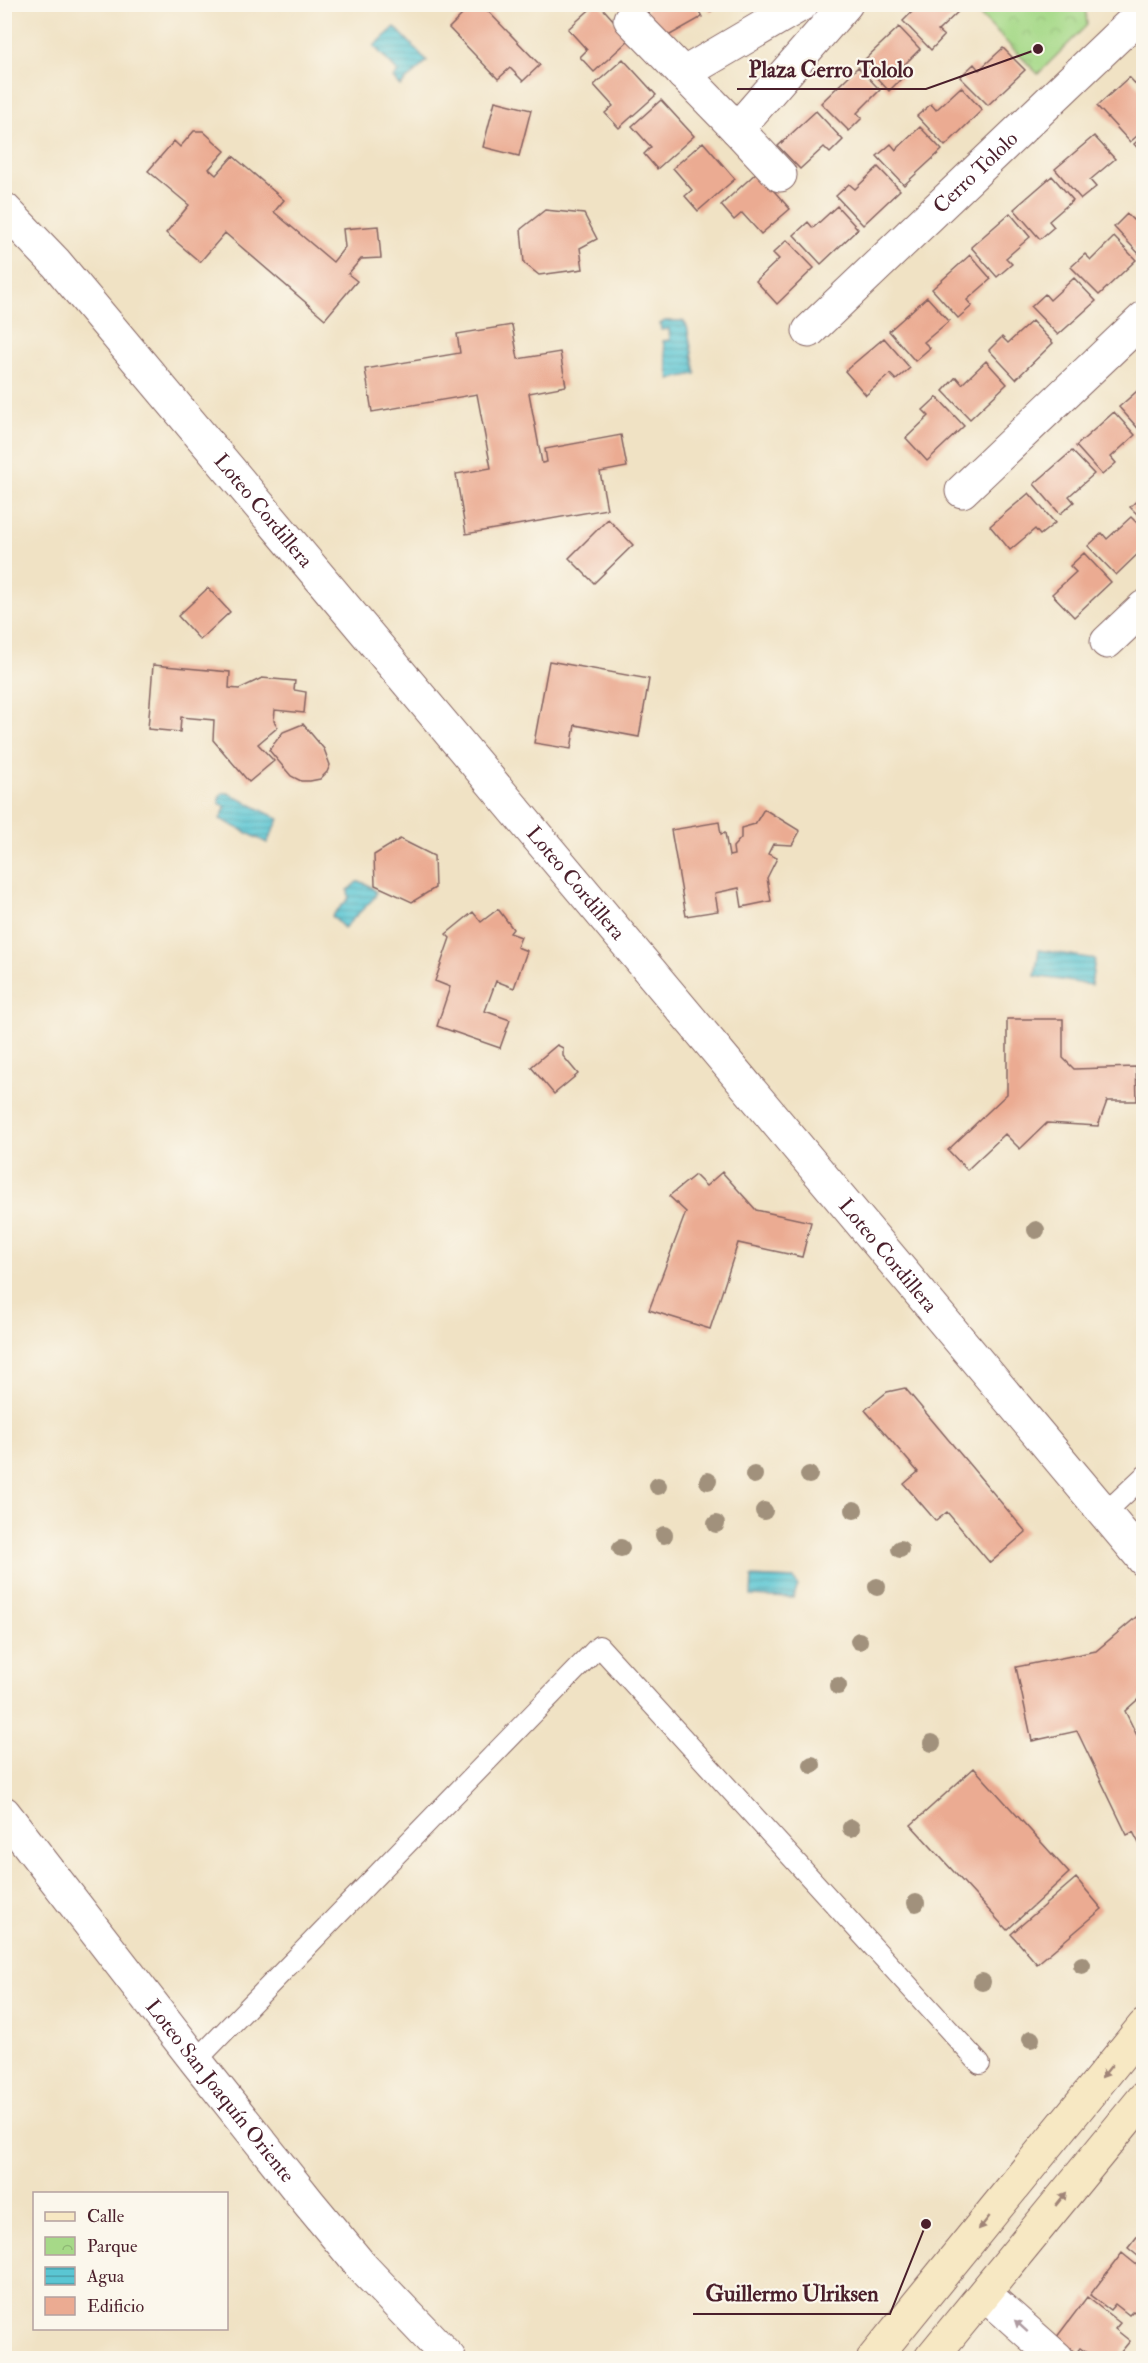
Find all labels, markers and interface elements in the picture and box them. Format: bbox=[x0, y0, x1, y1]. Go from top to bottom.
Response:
callout: Plaza Cerro Tololo bbox=[737, 49, 926, 89]
text: Plaza Cerro Tololo bbox=[749, 56, 914, 84]
street label: Cerro Tololo bbox=[927, 125, 1024, 219]
street label: Loteo Cordillera bbox=[208, 448, 319, 573]
street label: Loteo Cordillera bbox=[520, 820, 632, 946]
street label: Loteo Cordillera bbox=[833, 1193, 944, 1318]
street label: Loteo San Joaquín Oriente bbox=[140, 1994, 301, 2188]
one-way arrow bbox=[1101, 2064, 1113, 2079]
legend bbox=[33, 2192, 228, 2330]
one-way arrow bbox=[1054, 2192, 1066, 2207]
text: Calle bbox=[87, 2205, 125, 2228]
one-way arrow bbox=[978, 2215, 991, 2230]
text: Parque bbox=[87, 2235, 138, 2258]
text: Agua bbox=[86, 2265, 125, 2288]
callout: Guillermo Ulriksen bbox=[693, 2274, 890, 2314]
text: Guillermo Ulriksen bbox=[705, 2280, 879, 2308]
text: Edificio bbox=[87, 2295, 144, 2318]
one-way arrow bbox=[1013, 2319, 1028, 2333]

